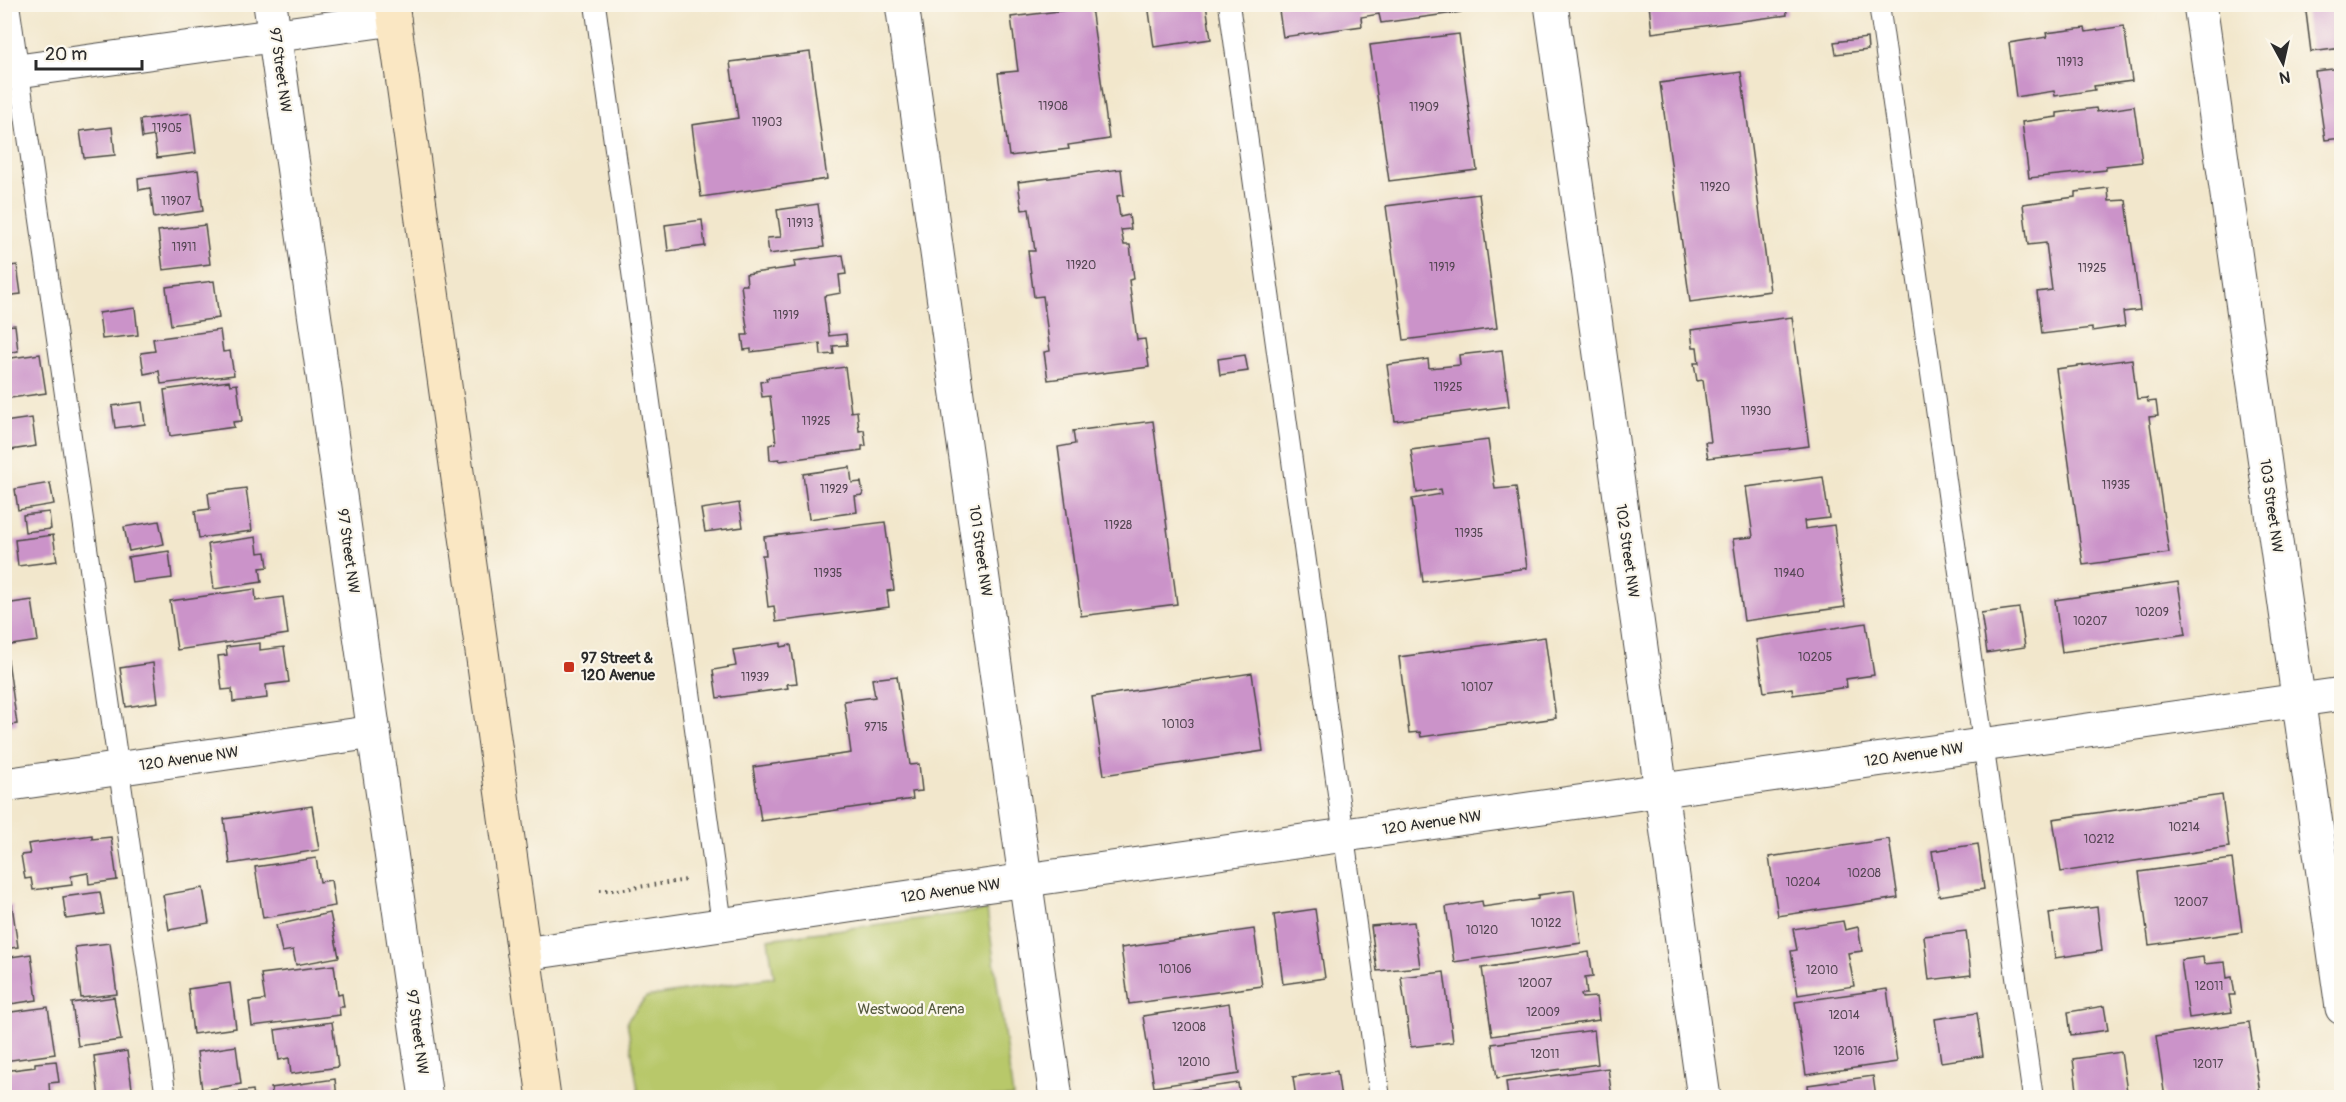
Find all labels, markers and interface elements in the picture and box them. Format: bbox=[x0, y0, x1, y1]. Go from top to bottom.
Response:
street label: 97 Street NW bbox=[265, 26, 295, 114]
scale bar bbox=[36, 33, 142, 71]
north arrow bbox=[2253, 33, 2313, 93]
text: 20 m bbox=[45, 43, 87, 66]
house number: 11913 bbox=[2057, 55, 2084, 70]
text: N bbox=[2278, 66, 2292, 88]
house number: 11908 bbox=[1038, 99, 1068, 114]
house number: 11909 bbox=[1409, 100, 1439, 115]
house number: 11903 bbox=[752, 115, 783, 130]
house number: 11905 bbox=[152, 121, 182, 136]
house number: 11920 bbox=[1700, 180, 1730, 195]
house number: 11907 bbox=[161, 194, 192, 209]
house number: 11913 bbox=[787, 216, 814, 231]
house number: 11911 bbox=[172, 240, 196, 255]
house number: 11920 bbox=[1066, 258, 1096, 273]
house number: 11919 bbox=[1429, 260, 1455, 275]
house number: 11925 bbox=[2078, 261, 2106, 276]
house number: 11919 bbox=[773, 308, 799, 323]
house number: 11925 bbox=[1434, 380, 1462, 395]
house number: 11930 bbox=[1741, 404, 1771, 419]
house number: 11925 bbox=[802, 414, 830, 429]
street label: 103 Street NW bbox=[2255, 458, 2287, 554]
house number: 11935 bbox=[2102, 478, 2130, 493]
house number: 11929 bbox=[820, 482, 848, 497]
street label: 102 Street NW bbox=[1611, 503, 1643, 599]
street label: 101 Street NW bbox=[964, 504, 996, 598]
street label: 97 Street NW bbox=[333, 507, 363, 595]
house number: 11928 bbox=[1104, 518, 1132, 533]
house number: 11935 bbox=[1455, 526, 1483, 541]
house number: 11935 bbox=[814, 566, 842, 581]
house number: 11940 bbox=[1774, 566, 1804, 581]
house number: 10209 bbox=[2135, 605, 2169, 620]
house number: 10207 bbox=[2073, 614, 2108, 629]
place label: 97 Street & 120 Avenue bbox=[581, 649, 655, 685]
house number: 10205 bbox=[1798, 650, 1832, 665]
marker: 97 Street & 120 Avenue bbox=[562, 660, 576, 674]
house number: 11939 bbox=[741, 670, 769, 685]
house number: 10107 bbox=[1461, 680, 1494, 695]
house number: 10103 bbox=[1162, 717, 1195, 732]
house number: 9715 bbox=[864, 720, 888, 735]
street label: 120 Avenue NW bbox=[1863, 739, 1965, 771]
street label: 120 Avenue NW bbox=[138, 743, 240, 775]
street label: 120 Avenue NW bbox=[1381, 807, 1483, 839]
house number: 10214 bbox=[2168, 820, 2200, 835]
house number: 10212 bbox=[2084, 832, 2115, 847]
house number: 10208 bbox=[1847, 866, 1881, 881]
street label: 120 Avenue NW bbox=[900, 875, 1002, 907]
house number: 10204 bbox=[1786, 875, 1820, 890]
house number: 12007 bbox=[2174, 895, 2209, 910]
house number: 10122 bbox=[1531, 916, 1562, 931]
house number: 10120 bbox=[1466, 923, 1498, 938]
house number: 10106 bbox=[1159, 962, 1191, 977]
house number: 12010 bbox=[1806, 963, 1838, 978]
house number: 12007 bbox=[1518, 976, 1553, 991]
house number: 12011 bbox=[2195, 979, 2223, 994]
street label: 97 Street NW bbox=[402, 988, 432, 1076]
park label: Westwood Arena bbox=[857, 1000, 965, 1019]
house number: 12009 bbox=[1526, 1005, 1560, 1020]
house number: 12014 bbox=[1828, 1008, 1860, 1023]
house number: 12008 bbox=[1172, 1020, 1206, 1035]
house number: 12016 bbox=[1833, 1044, 1865, 1059]
house number: 12011 bbox=[1531, 1047, 1559, 1062]
house number: 12010 bbox=[1178, 1055, 1210, 1070]
house number: 12017 bbox=[2193, 1057, 2224, 1072]

